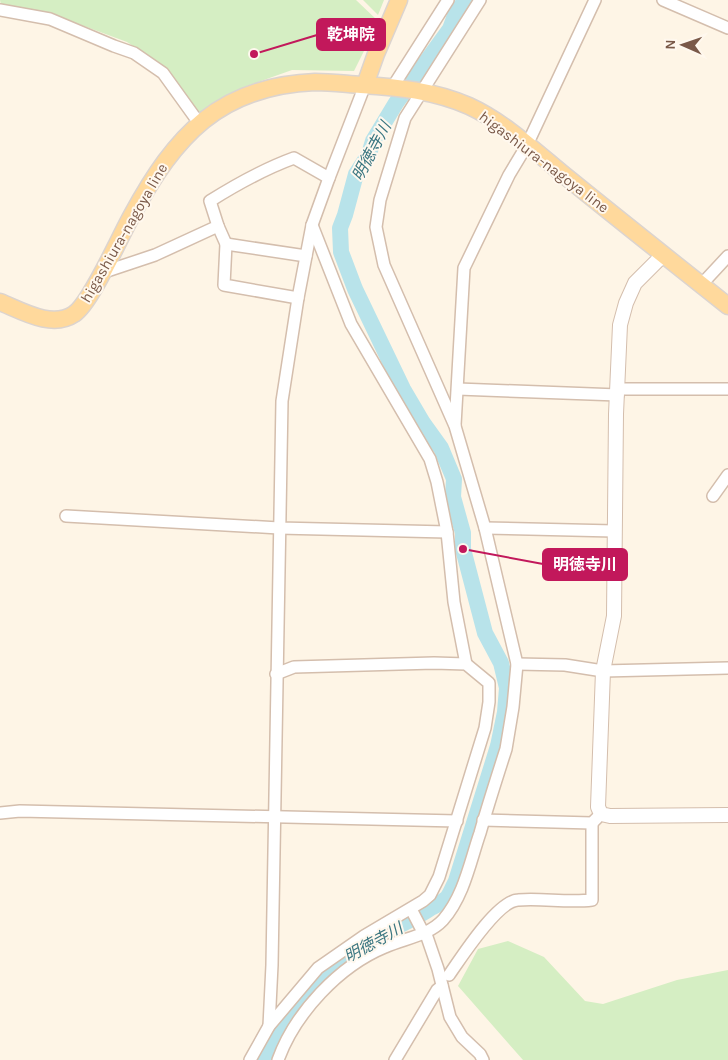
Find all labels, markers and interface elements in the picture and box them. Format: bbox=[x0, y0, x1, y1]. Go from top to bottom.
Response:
callout: 乾坤院 bbox=[317, 19, 385, 50]
north arrow bbox=[658, 20, 708, 70]
text: 乾坤院 bbox=[327, 25, 375, 44]
text: N bbox=[662, 39, 679, 50]
street label: higashiura-nagoya line bbox=[476, 107, 612, 217]
water label: 明徳寺川 bbox=[348, 117, 396, 184]
street label: higashiura-nagoya line bbox=[77, 160, 171, 306]
callout: 明徳寺川 bbox=[543, 549, 627, 580]
text: 明徳寺川 bbox=[553, 555, 617, 574]
water label: 明徳寺川 bbox=[341, 918, 408, 966]

